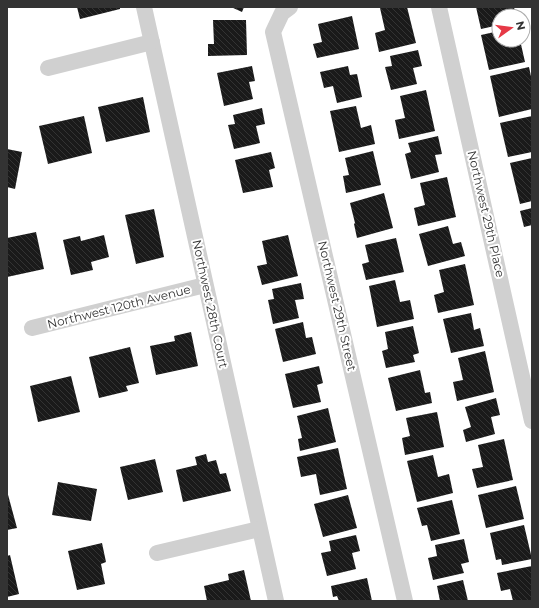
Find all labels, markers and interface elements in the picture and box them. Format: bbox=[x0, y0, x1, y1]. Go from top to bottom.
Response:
north arrow bbox=[491, 8, 531, 48]
text: N bbox=[513, 20, 529, 32]
street label: Northwest 29th Place bbox=[465, 149, 508, 279]
street label: Northwest 28th Court bbox=[190, 238, 231, 370]
street label: Northwest 29th Street bbox=[315, 239, 360, 373]
street label: Northwest 120th Avenue bbox=[46, 281, 192, 332]

